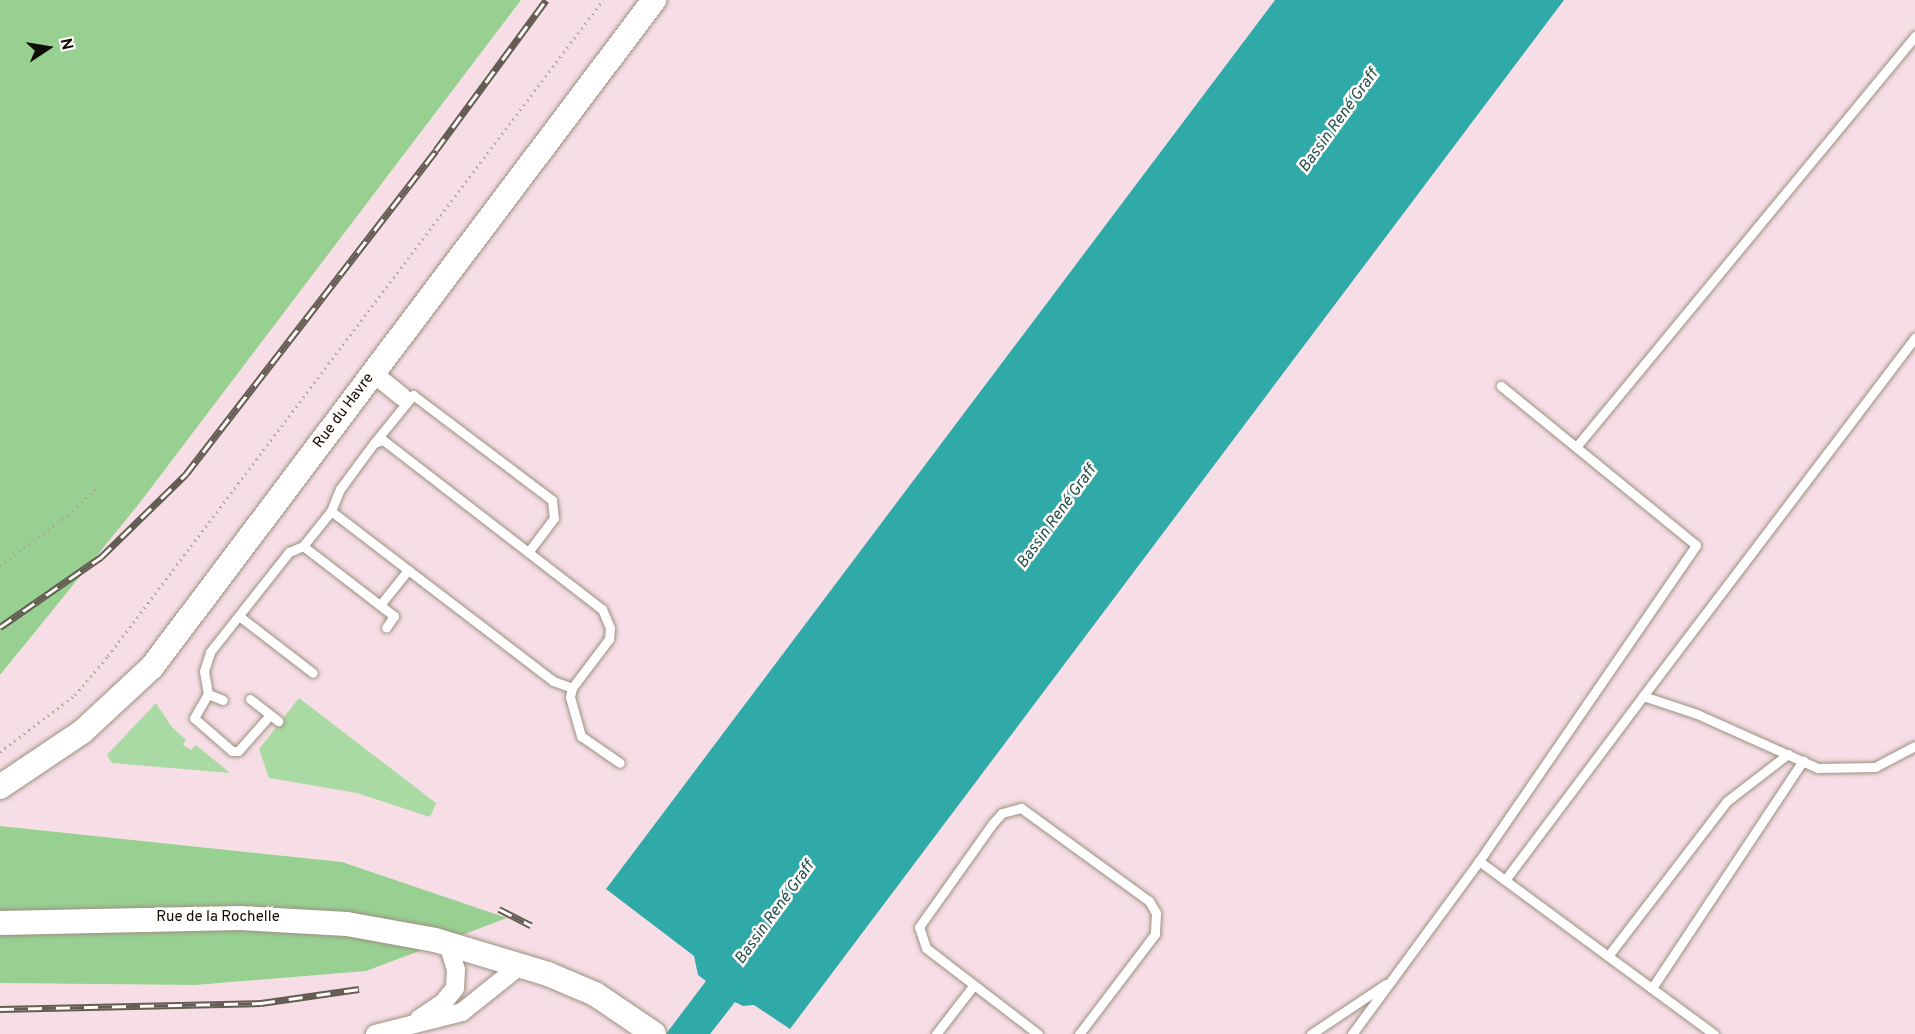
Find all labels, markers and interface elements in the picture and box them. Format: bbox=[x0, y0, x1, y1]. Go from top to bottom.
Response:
north arrow bbox=[18, 18, 78, 78]
text: N bbox=[55, 37, 77, 52]
water label: Bassin René Graff bbox=[1295, 66, 1383, 176]
street label: Rue du Havre bbox=[310, 370, 378, 452]
water label: Bassin René Graff bbox=[1013, 462, 1101, 572]
water label: Bassin René Graff bbox=[731, 858, 819, 968]
street label: Rue de la Rochelle bbox=[156, 909, 280, 927]

